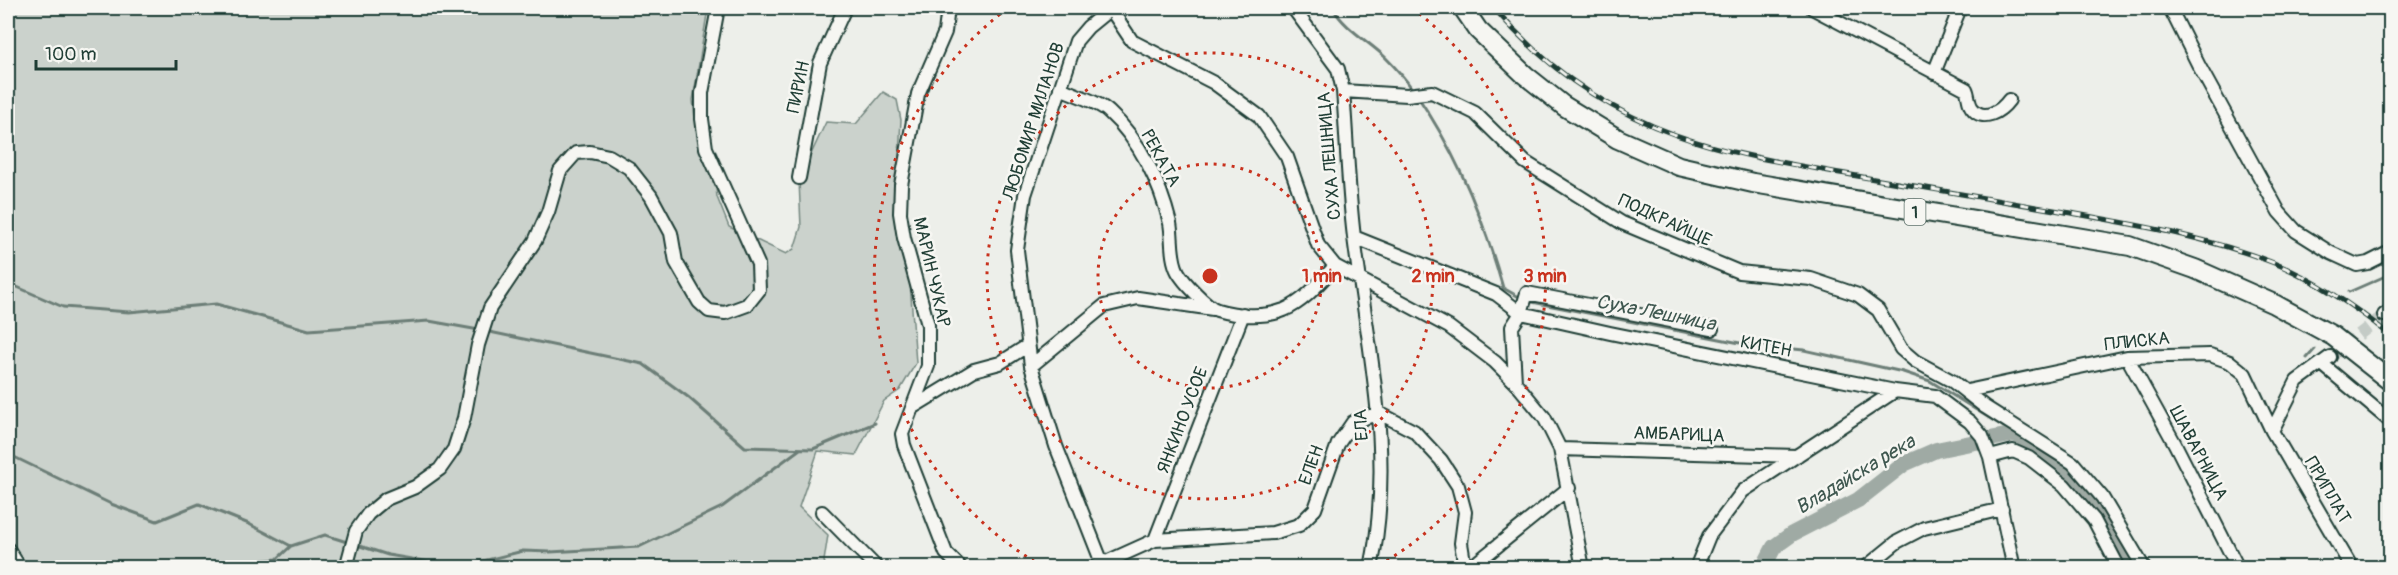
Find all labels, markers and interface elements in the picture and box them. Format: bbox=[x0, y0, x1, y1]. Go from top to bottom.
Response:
scale bar bbox=[36, 33, 176, 71]
street label: ЛЮБОМИР МИЛАНОВ bbox=[997, 39, 1070, 204]
text: 100 m bbox=[45, 43, 97, 66]
street label: ПИРИН bbox=[782, 59, 815, 115]
street label: СУХА ЛЕШНИЦА bbox=[1312, 91, 1347, 221]
street label: РЕКАТА bbox=[1135, 126, 1186, 191]
street label: ПОДКРАЙЩЕ bbox=[1615, 189, 1715, 252]
road number: 1 bbox=[1904, 199, 1926, 225]
street label: МАРИН ЧУКАР bbox=[908, 215, 955, 329]
text: 1 min bbox=[1302, 265, 1342, 288]
text: 2 min bbox=[1411, 265, 1455, 288]
text: 3 min bbox=[1523, 265, 1567, 288]
centre of rings bbox=[1200, 266, 1220, 286]
water label: Суха Лешница bbox=[1594, 289, 1719, 337]
street label: ПЛИСКА bbox=[2103, 327, 2171, 356]
street label: КИТЕН bbox=[1738, 330, 1794, 363]
street label: ЯНКИНО УСОЕ bbox=[1152, 364, 1213, 477]
street label: ШАВАРНИЦА bbox=[2164, 402, 2233, 505]
street label: ЕЛА bbox=[1349, 408, 1374, 442]
street label: АМБАРИЦА bbox=[1633, 421, 1725, 448]
water label: Владайска река bbox=[1791, 428, 1921, 520]
street label: ЕЛЕН bbox=[1294, 442, 1329, 488]
street label: ПРИПЛАТ bbox=[2299, 453, 2356, 528]

